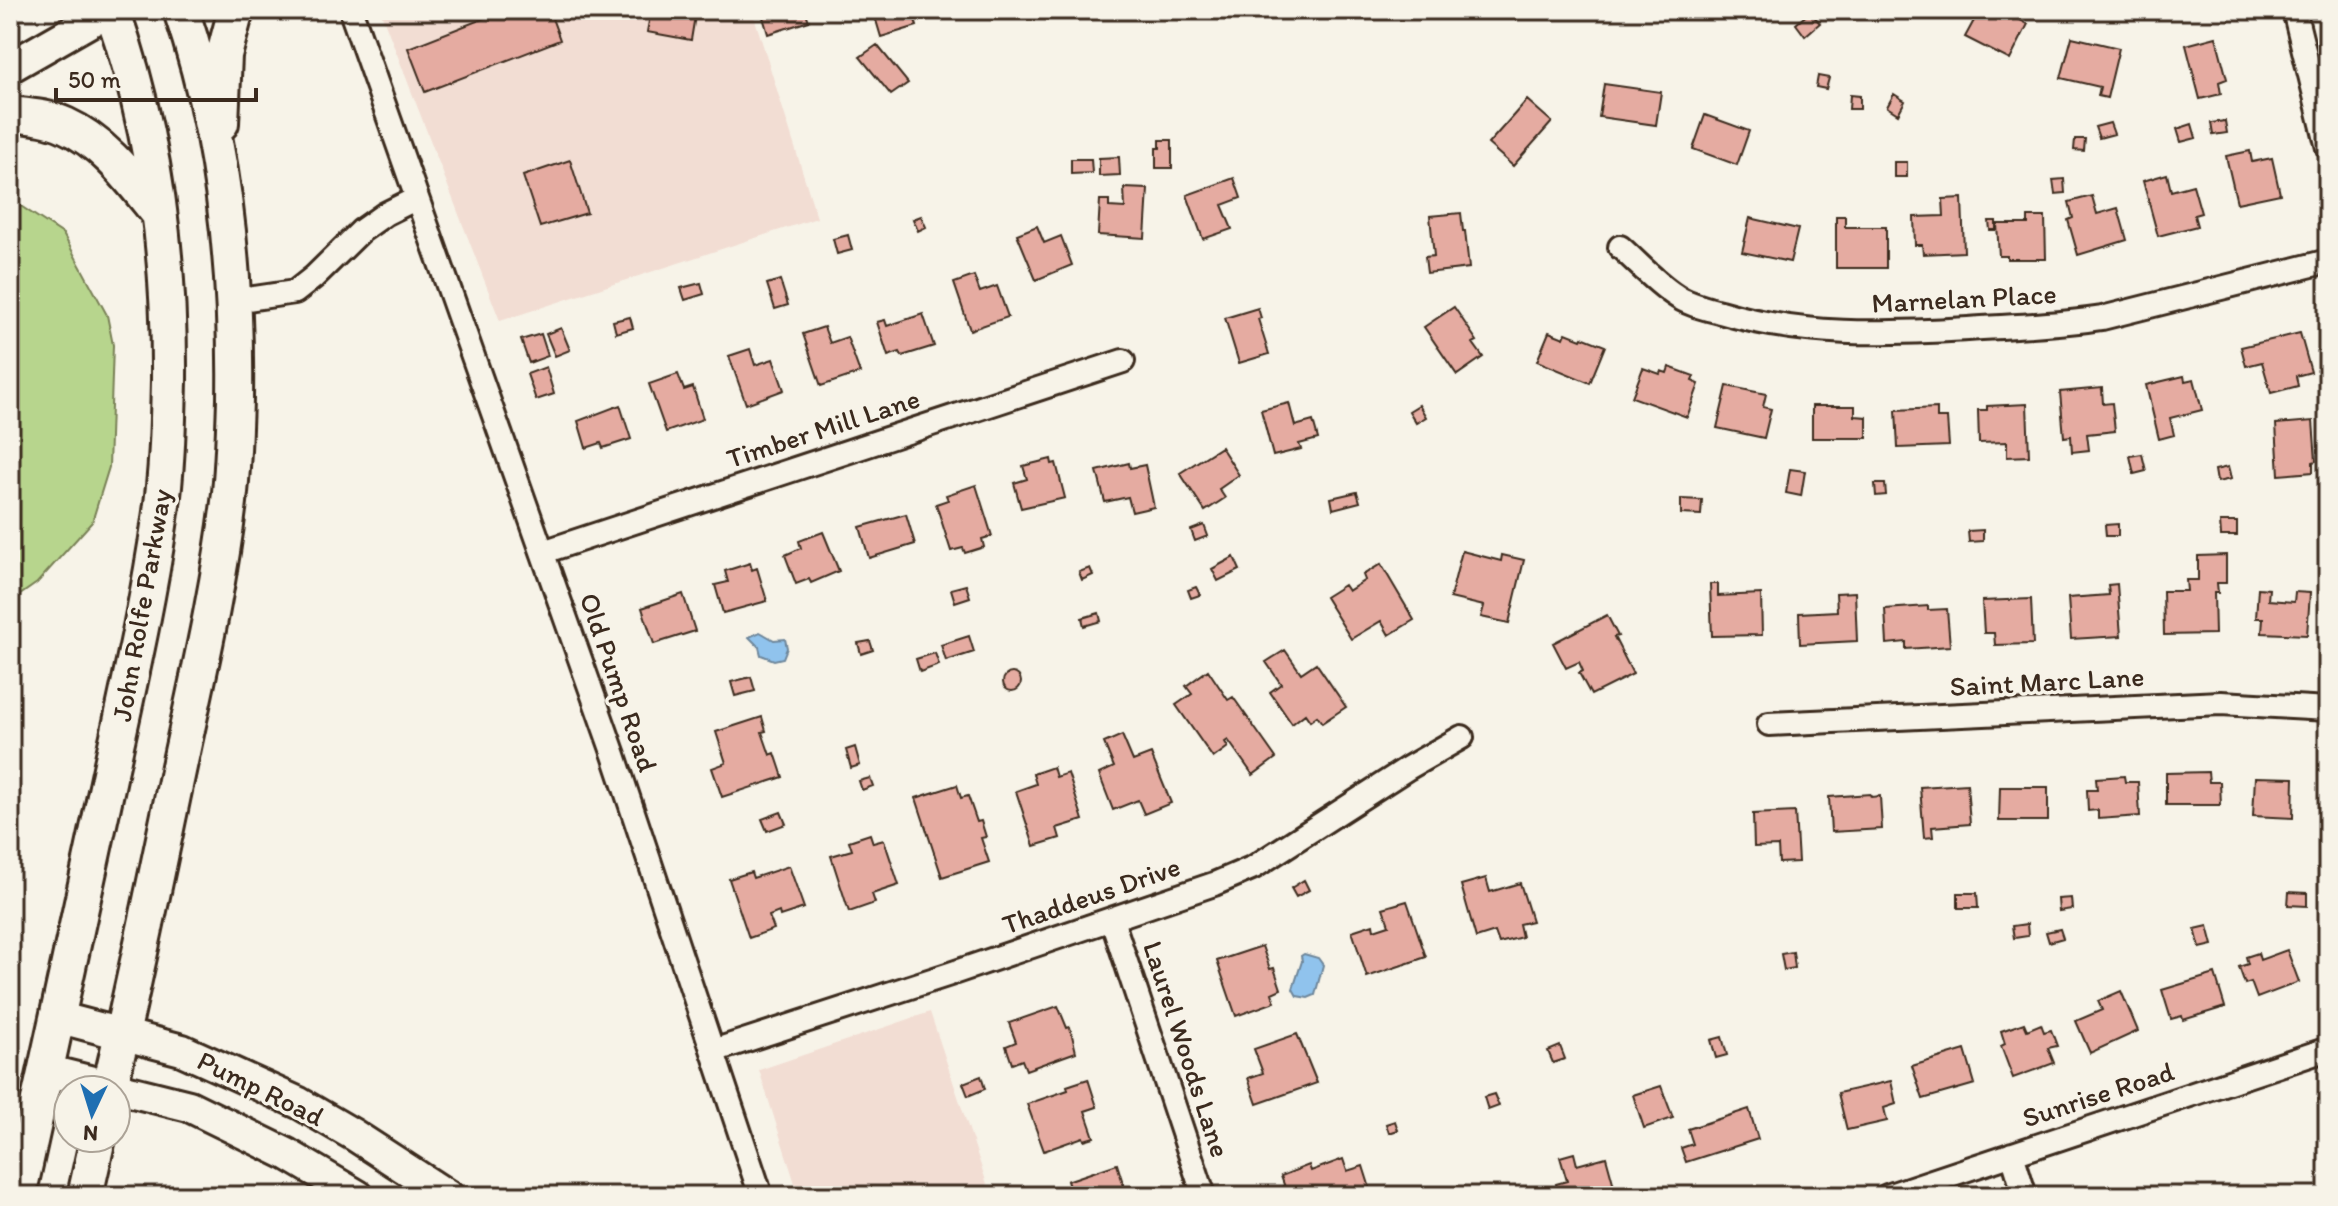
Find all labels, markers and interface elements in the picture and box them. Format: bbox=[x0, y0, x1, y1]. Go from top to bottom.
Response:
scale bar bbox=[56, 52, 256, 102]
text: 50 m bbox=[68, 65, 121, 94]
street label: Marnelan Place bbox=[1871, 276, 2057, 320]
street label: Timber Mill Lane bbox=[722, 381, 924, 475]
street label: John Rolfe Parkway bbox=[104, 486, 178, 724]
street label: Old Pump Road bbox=[573, 588, 665, 776]
street label: Saint Marc Lane bbox=[1949, 659, 2145, 703]
street label: Thaddeus Drive bbox=[998, 849, 1184, 941]
street label: Laurel Woods Lane bbox=[1136, 937, 1238, 1161]
street label: Pump Road bbox=[192, 1043, 330, 1133]
street label: Sunrise Road bbox=[2018, 1053, 2179, 1135]
north arrow bbox=[52, 1074, 132, 1154]
text: N bbox=[82, 1119, 99, 1147]

